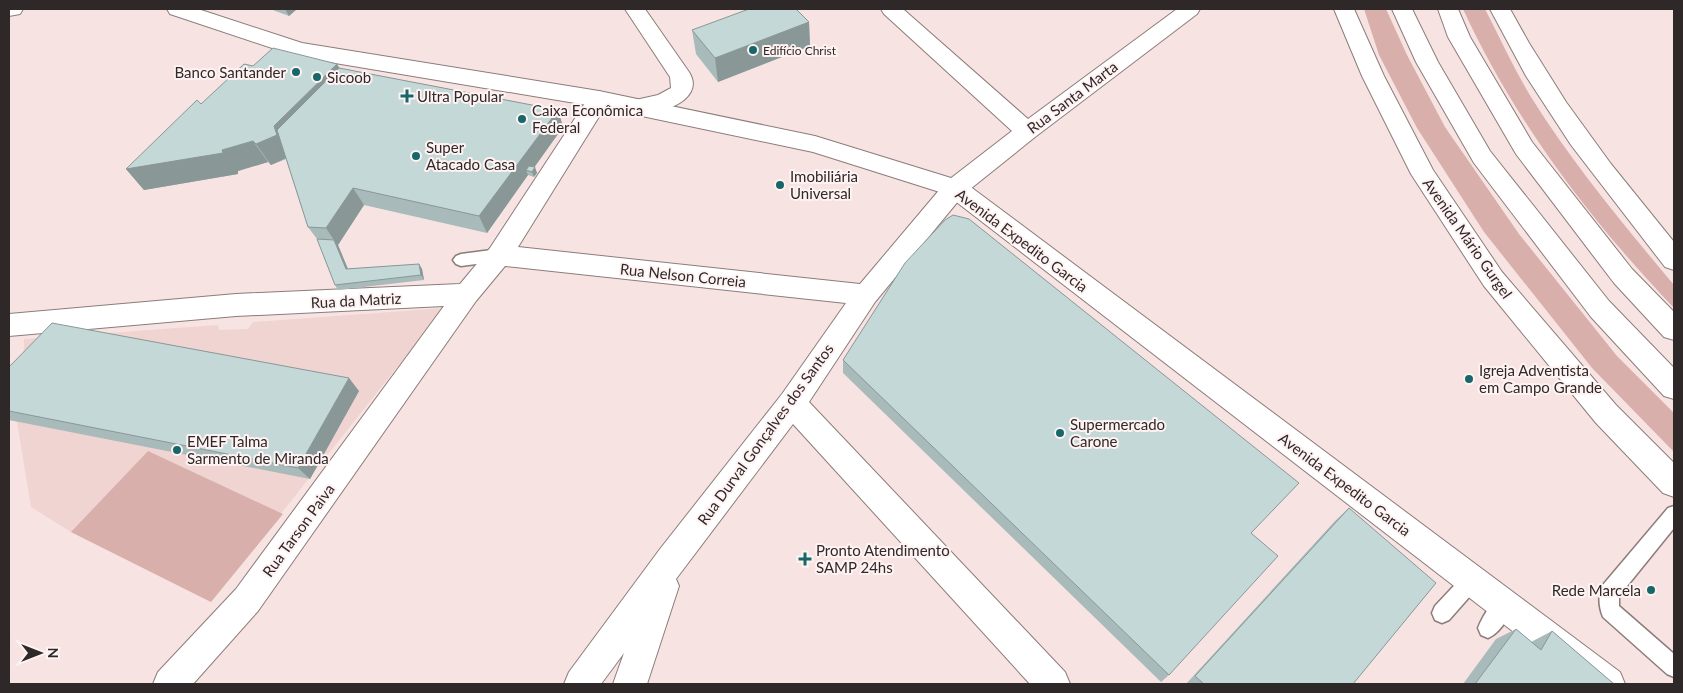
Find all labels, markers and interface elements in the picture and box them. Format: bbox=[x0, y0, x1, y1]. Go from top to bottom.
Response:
place label: Edifício Christ bbox=[763, 43, 837, 58]
marker: Edifício Christ bbox=[747, 44, 759, 56]
street label: Rua Santa Marta bbox=[1023, 57, 1121, 137]
place label: Banco Santander bbox=[174, 63, 287, 81]
marker: Banco Santander bbox=[290, 66, 302, 78]
place label: Sicoob bbox=[327, 68, 371, 86]
marker: Sicoob bbox=[311, 71, 323, 83]
place label: Ultra Popular bbox=[417, 87, 504, 105]
marker: Ultra Popular bbox=[401, 90, 413, 102]
place label: Caixa Econômica Federal bbox=[532, 101, 643, 136]
marker: Caixa Econômica Federal bbox=[516, 113, 528, 125]
place label: Super Atacado Casa bbox=[426, 138, 515, 173]
marker: Super Atacado Casa bbox=[410, 150, 422, 162]
place label: Imobiliária Universal bbox=[790, 167, 858, 202]
street label: Avenida Mário Gurgel bbox=[1420, 174, 1516, 302]
marker: Imobiliária Universal bbox=[774, 179, 786, 191]
street label: Avenida Expedito Garcia bbox=[952, 184, 1092, 296]
street label: Rua Nelson Correia bbox=[619, 259, 747, 291]
street label: Rua da Matriz bbox=[310, 289, 402, 311]
street label: Rua Durval Gonçalves dos Santos bbox=[693, 340, 837, 528]
place label: Igreja Adventista em Campo Grande bbox=[1479, 361, 1602, 396]
marker: Igreja Adventista em Campo Grande bbox=[1463, 373, 1475, 385]
place label: Supermercado Carone bbox=[1070, 415, 1165, 450]
marker: Supermercado Carone bbox=[1054, 427, 1066, 439]
street label: Avenida Expedito Garcia bbox=[1275, 428, 1415, 540]
place label: EMEF Talma Sarmento de Miranda bbox=[187, 432, 329, 467]
marker: EMEF Talma Sarmento de Miranda bbox=[171, 444, 183, 456]
street label: Rua Tarson Paiva bbox=[258, 480, 338, 580]
place label: Pronto Atendimento SAMP 24hs bbox=[816, 541, 950, 576]
marker: Pronto Atendimento SAMP 24hs bbox=[798, 552, 812, 566]
place label: Rede Marcela bbox=[1552, 581, 1641, 599]
marker: Rede Marcela bbox=[1645, 584, 1657, 596]
north arrow bbox=[15, 628, 65, 678]
text: N bbox=[45, 648, 62, 658]

